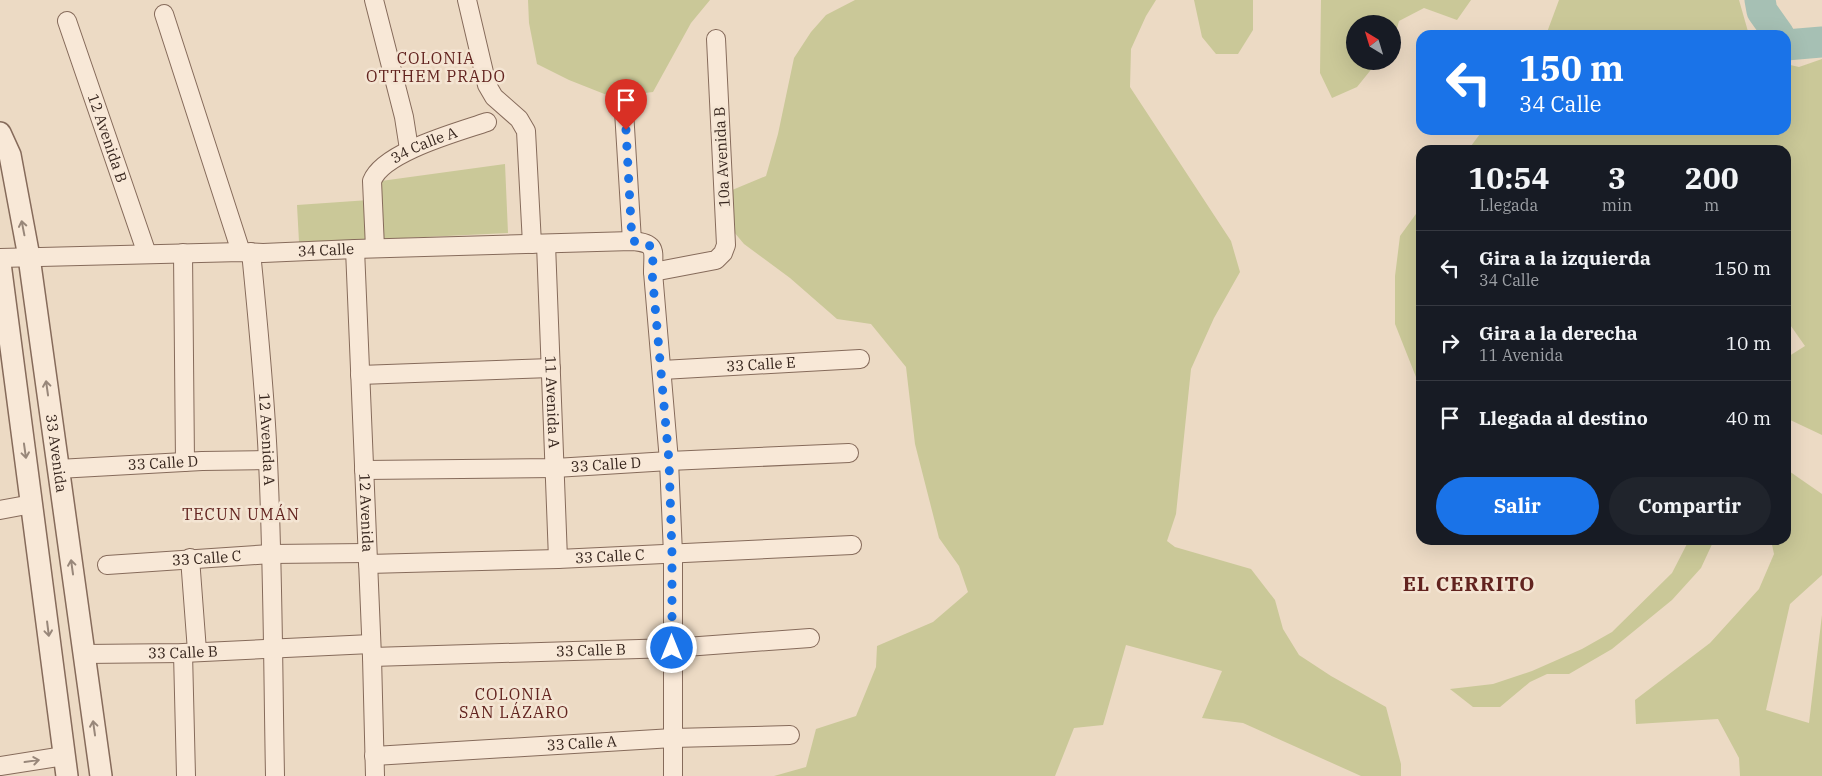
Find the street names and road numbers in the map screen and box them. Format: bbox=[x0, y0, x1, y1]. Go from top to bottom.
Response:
street label: 12 Avenida B bbox=[84, 91, 132, 185]
street label: 10a Avenida B bbox=[709, 106, 734, 208]
street label: 34 Calle A bbox=[387, 122, 460, 168]
street label: 34 Calle bbox=[297, 239, 354, 260]
street label: 33 Calle E bbox=[726, 353, 796, 375]
street label: 11 Avenida A bbox=[541, 355, 564, 449]
street label: 12 Avenida A bbox=[255, 392, 279, 487]
street label: 33 Avenida bbox=[42, 413, 72, 494]
street label: 33 Calle D bbox=[127, 451, 199, 474]
street label: 33 Calle D bbox=[570, 453, 642, 476]
street label: 12 Avenida bbox=[355, 473, 378, 553]
street label: 33 Calle C bbox=[575, 545, 645, 567]
street label: 33 Calle C bbox=[171, 546, 242, 570]
street label: 33 Calle B bbox=[556, 639, 626, 660]
street label: 33 Calle B bbox=[148, 641, 218, 662]
street label: 33 Calle A bbox=[546, 731, 618, 755]

